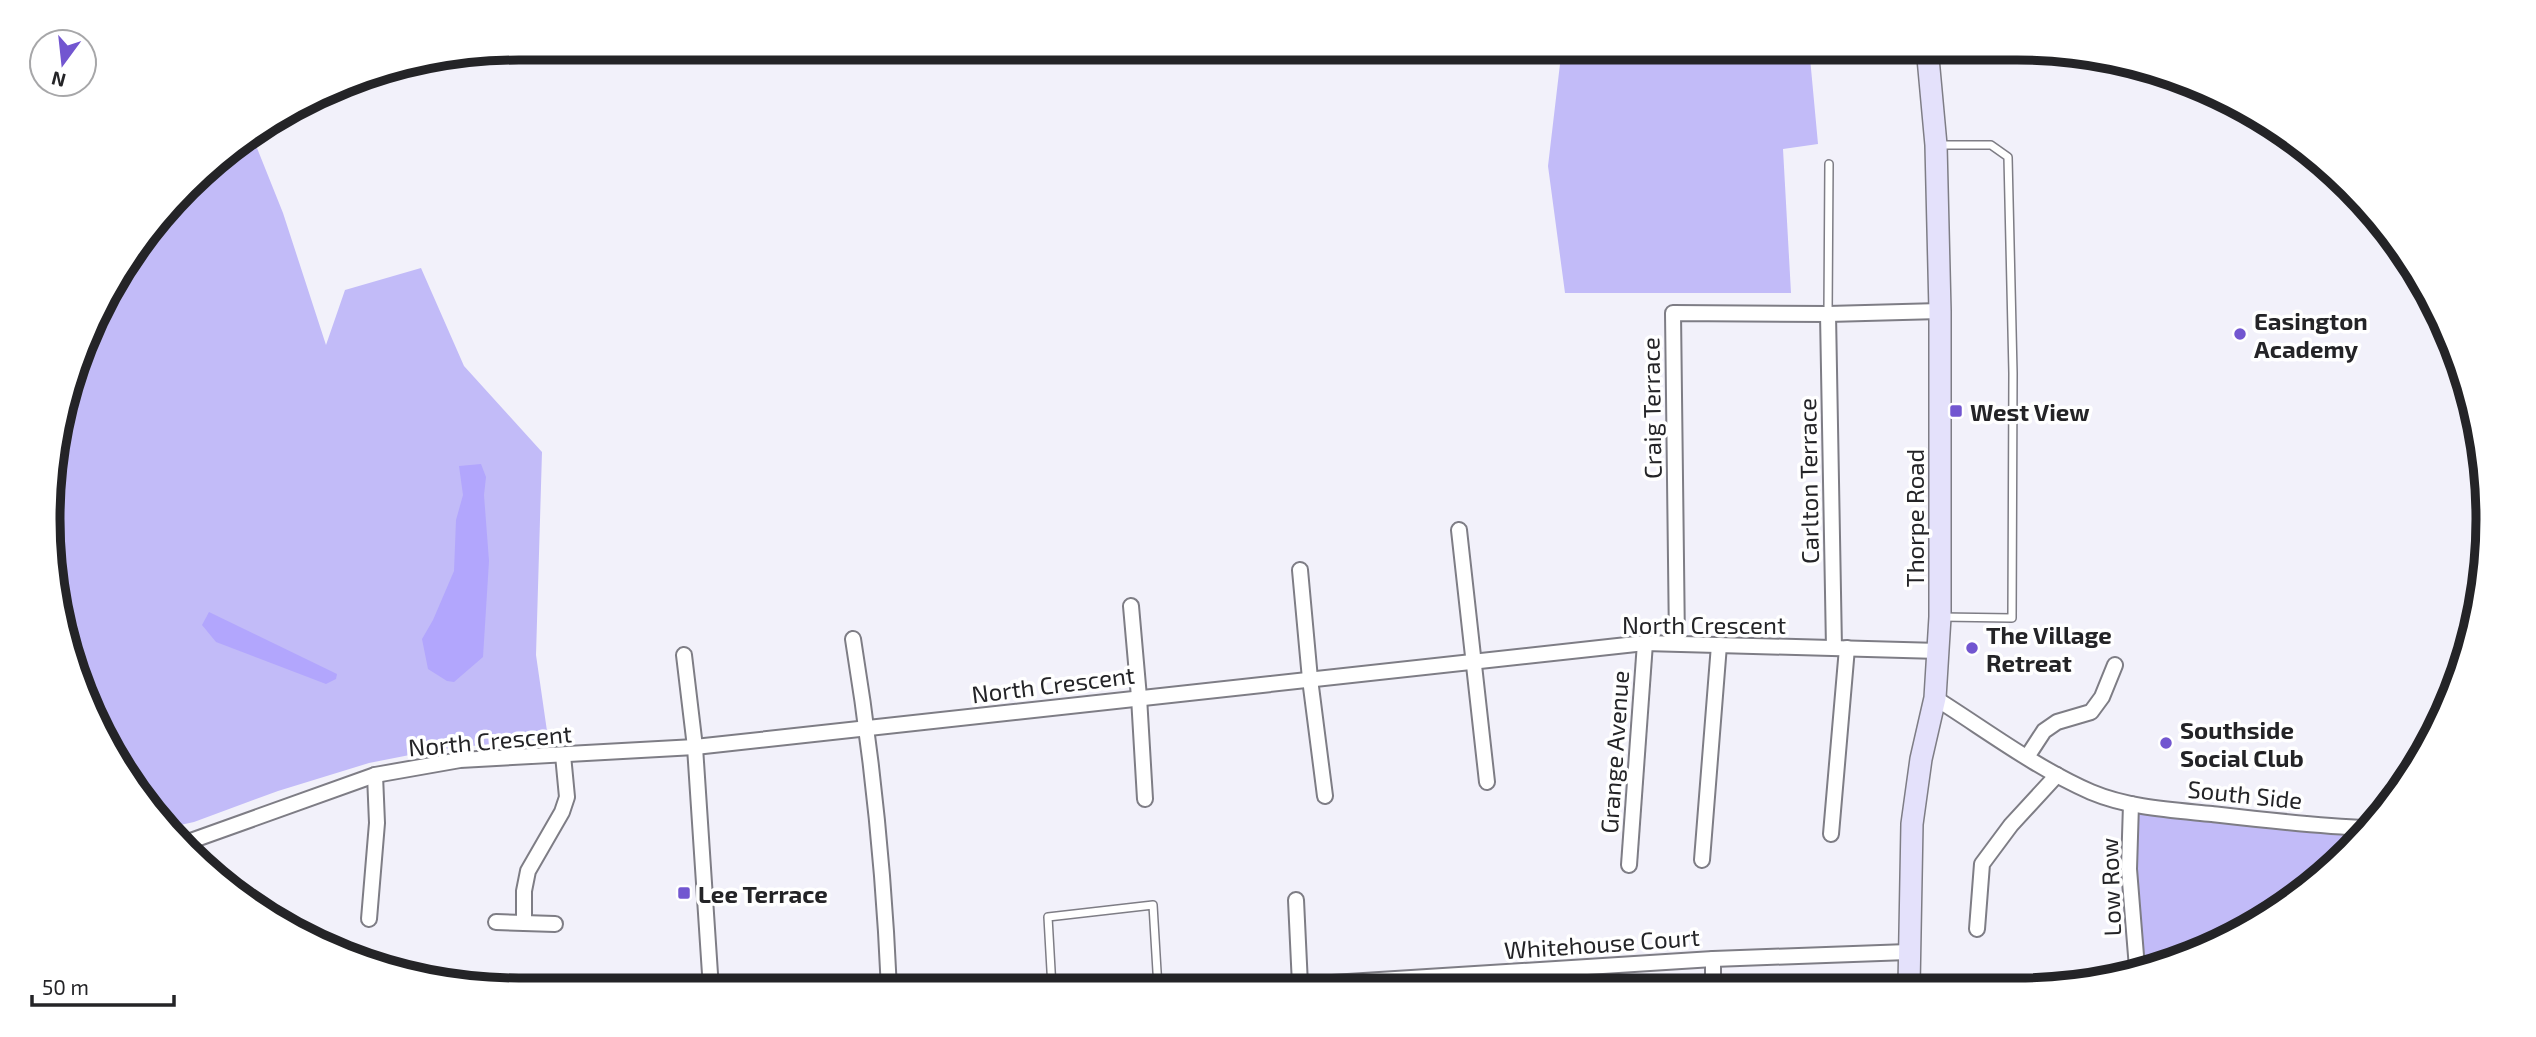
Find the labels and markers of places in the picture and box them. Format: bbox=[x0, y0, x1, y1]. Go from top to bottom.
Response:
place label: Easington Academy bbox=[2254, 306, 2368, 363]
marker: Easington Academy bbox=[2232, 326, 2248, 342]
place label: West View bbox=[1970, 397, 2090, 426]
marker: West View bbox=[1948, 403, 1964, 419]
place label: The Village Retreat bbox=[1986, 620, 2112, 677]
marker: The Village Retreat bbox=[1964, 640, 1980, 656]
place label: Southside Social Club bbox=[2180, 715, 2304, 772]
marker: Southside Social Club bbox=[2158, 735, 2174, 751]
place label: Lee Terrace bbox=[698, 879, 828, 908]
marker: Lee Terrace bbox=[676, 885, 692, 901]

